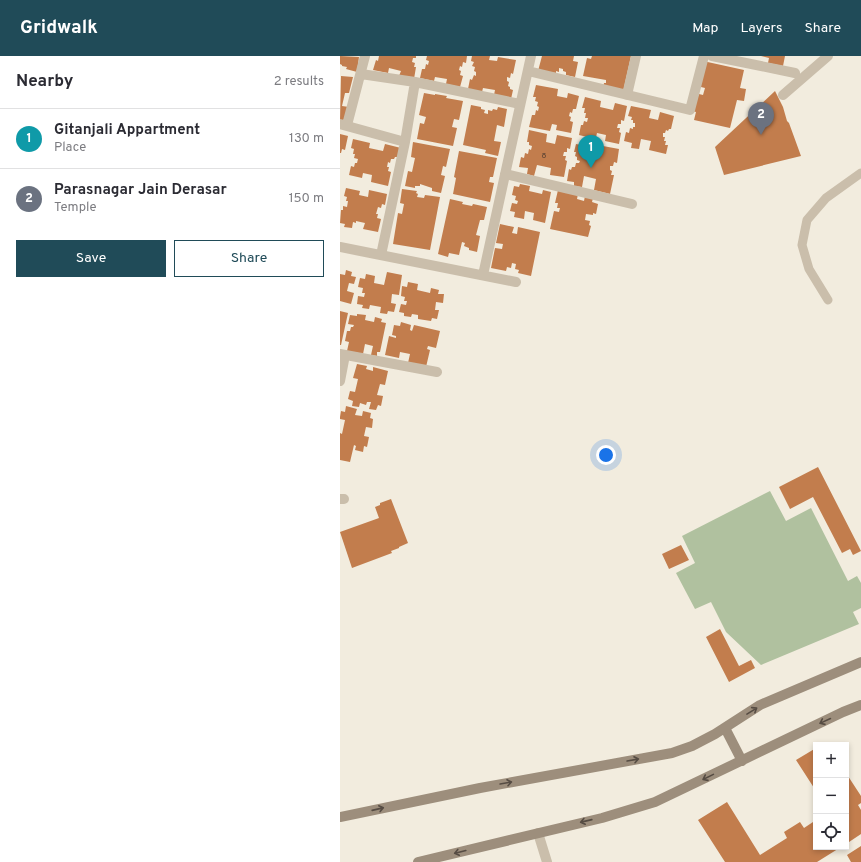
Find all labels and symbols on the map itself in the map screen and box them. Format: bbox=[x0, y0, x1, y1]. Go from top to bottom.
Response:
pin: 2 bbox=[748, 102, 774, 135]
pin: 1 bbox=[578, 135, 604, 168]
house number: 8 bbox=[542, 151, 547, 161]
your location bbox=[596, 445, 616, 465]
one-way arrow bbox=[746, 706, 758, 714]
one-way arrow bbox=[820, 718, 832, 725]
one-way arrow bbox=[627, 755, 640, 763]
one-way arrow bbox=[702, 774, 714, 781]
one-way arrow bbox=[499, 779, 512, 787]
one-way arrow bbox=[371, 804, 384, 812]
one-way arrow bbox=[580, 818, 593, 826]
one-way arrow bbox=[454, 848, 467, 856]

